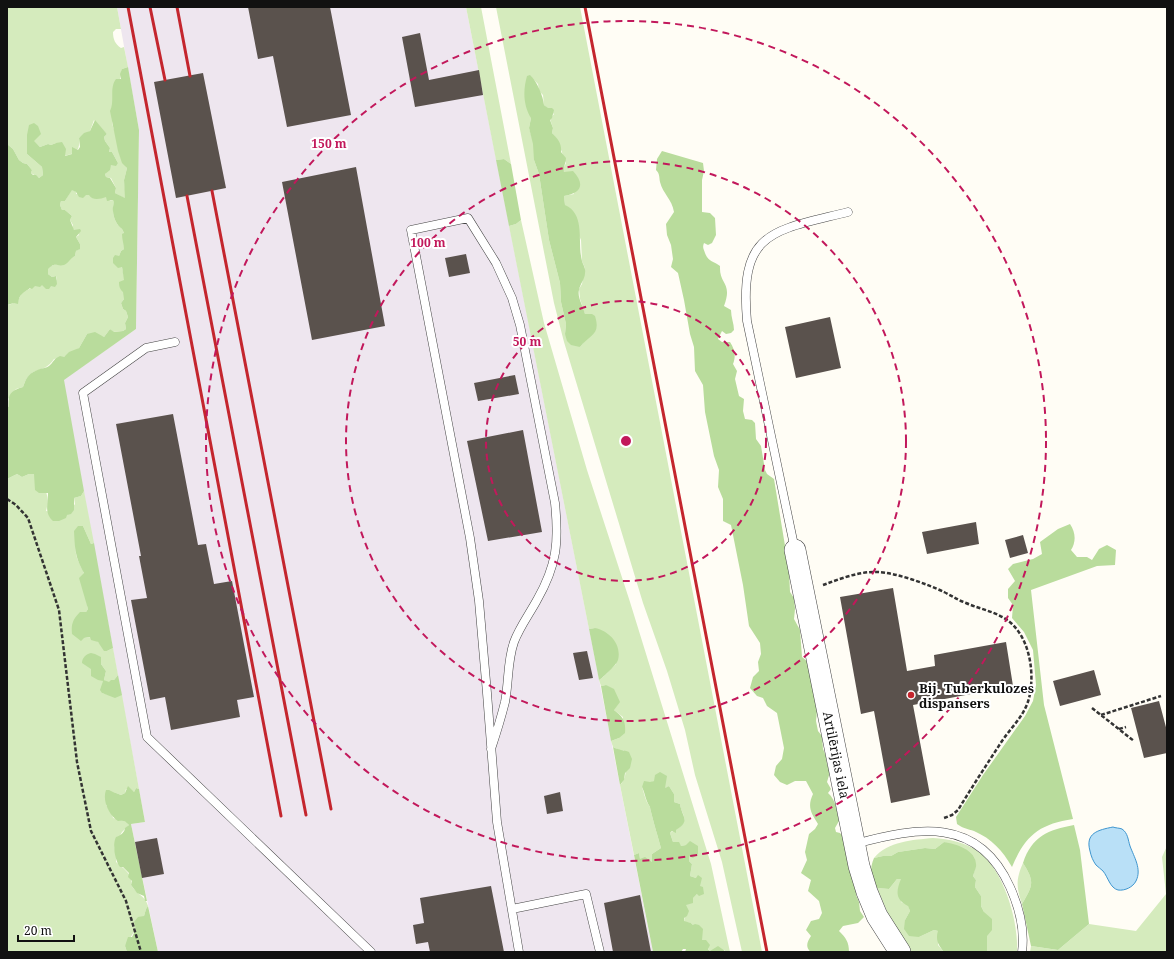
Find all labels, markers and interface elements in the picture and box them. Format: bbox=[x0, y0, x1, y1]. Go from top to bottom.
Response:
text: 150 m bbox=[311, 135, 347, 152]
text: 100 m bbox=[410, 234, 446, 251]
text: 50 m bbox=[513, 333, 541, 350]
centre of rings bbox=[619, 434, 633, 448]
place label: Bij. Tuberkulozes dispansers bbox=[919, 679, 1034, 712]
marker: Bij. Tuberkulozes dispansers bbox=[906, 690, 916, 700]
street label: Artilērijas iela bbox=[819, 710, 854, 800]
scale bar bbox=[18, 917, 74, 943]
text: 20 m bbox=[24, 922, 52, 939]

